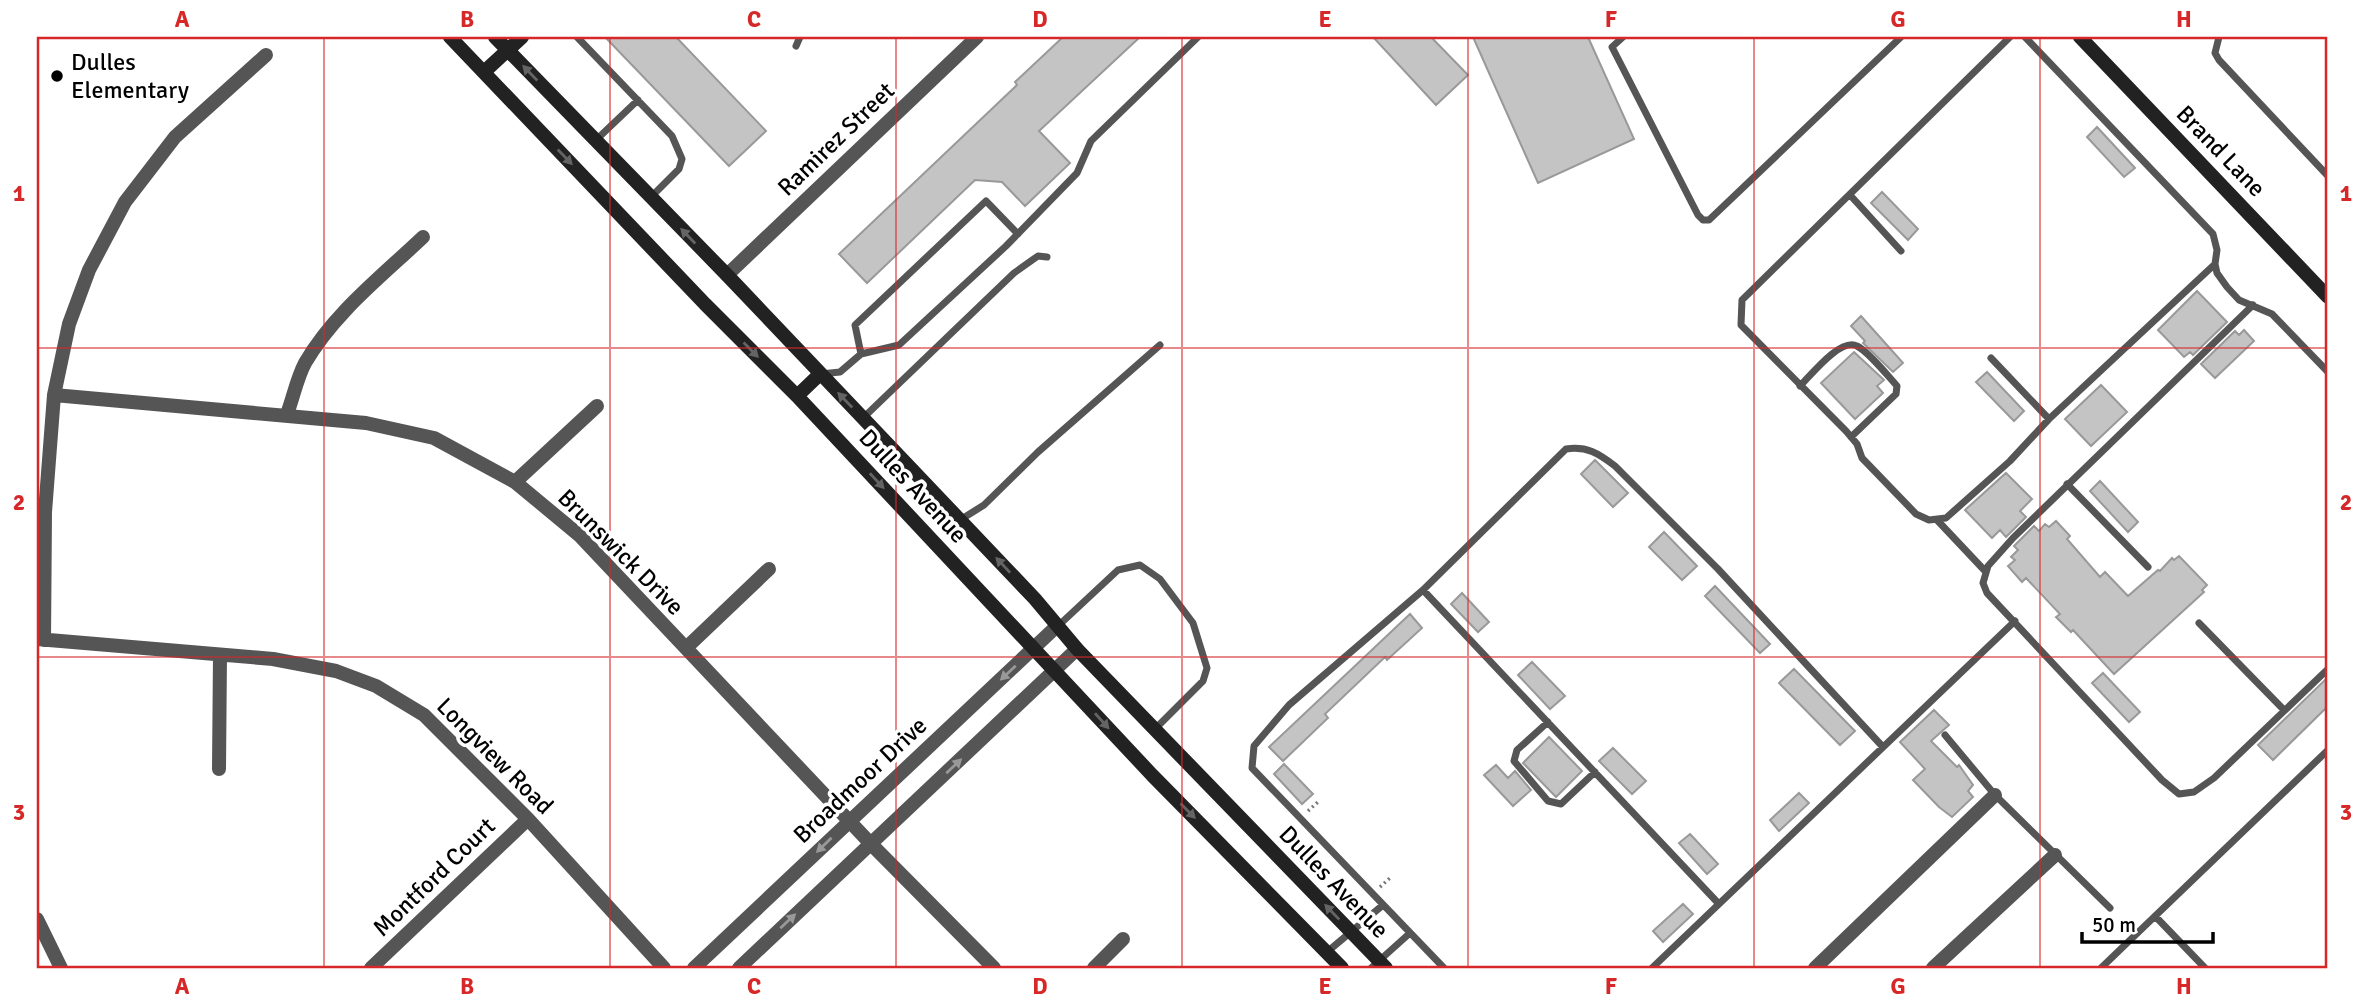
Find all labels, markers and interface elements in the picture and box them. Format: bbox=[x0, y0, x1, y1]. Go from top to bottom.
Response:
text: A bbox=[175, 5, 190, 34]
text: B bbox=[460, 5, 474, 34]
text: C bbox=[747, 5, 761, 34]
text: D bbox=[1032, 5, 1048, 34]
text: E bbox=[1318, 5, 1332, 34]
text: F bbox=[1605, 5, 1617, 34]
text: G bbox=[1890, 5, 1906, 34]
text: H bbox=[2176, 5, 2192, 34]
place label: Dulles Elementary bbox=[71, 47, 189, 105]
one-way arrow bbox=[522, 65, 538, 82]
marker: Dulles Elementary bbox=[49, 68, 65, 84]
street label: Ramirez Street bbox=[771, 76, 901, 202]
street label: Brand Lane bbox=[2170, 99, 2272, 203]
one-way arrow bbox=[556, 148, 573, 165]
text: 1 bbox=[13, 179, 25, 208]
text: 1 bbox=[2340, 179, 2352, 208]
one-way arrow bbox=[681, 228, 697, 245]
one-way arrow bbox=[742, 341, 759, 357]
one-way arrow bbox=[837, 392, 854, 409]
street label: Dulles Avenue bbox=[853, 423, 973, 549]
one-way arrow bbox=[869, 472, 885, 489]
street label: Brunswick Drive bbox=[552, 483, 690, 621]
text: 2 bbox=[13, 488, 25, 517]
text: 2 bbox=[2340, 488, 2352, 517]
one-way arrow bbox=[995, 557, 1011, 574]
one-way arrow bbox=[999, 665, 1017, 681]
street label: Longview Road bbox=[430, 691, 560, 821]
street label: Broadmoor Drive bbox=[787, 710, 933, 850]
one-way arrow bbox=[1094, 712, 1110, 730]
one-way arrow bbox=[945, 758, 962, 774]
text: 3 bbox=[13, 798, 25, 827]
text: 3 bbox=[2340, 798, 2352, 827]
one-way arrow bbox=[1180, 803, 1197, 820]
street label: Montford Court bbox=[367, 811, 501, 943]
street label: Dulles Avenue bbox=[1273, 819, 1395, 945]
one-way arrow bbox=[815, 837, 832, 853]
scale bar bbox=[2082, 900, 2213, 944]
one-way arrow bbox=[1324, 904, 1340, 921]
text: 50 m bbox=[2092, 912, 2136, 938]
one-way arrow bbox=[779, 914, 796, 930]
text: A bbox=[175, 972, 190, 1001]
text: B bbox=[460, 972, 474, 1001]
text: C bbox=[747, 972, 761, 1001]
text: D bbox=[1032, 972, 1048, 1001]
text: E bbox=[1318, 972, 1332, 1001]
text: F bbox=[1605, 972, 1617, 1001]
text: G bbox=[1890, 972, 1906, 1001]
text: H bbox=[2176, 972, 2192, 1001]

